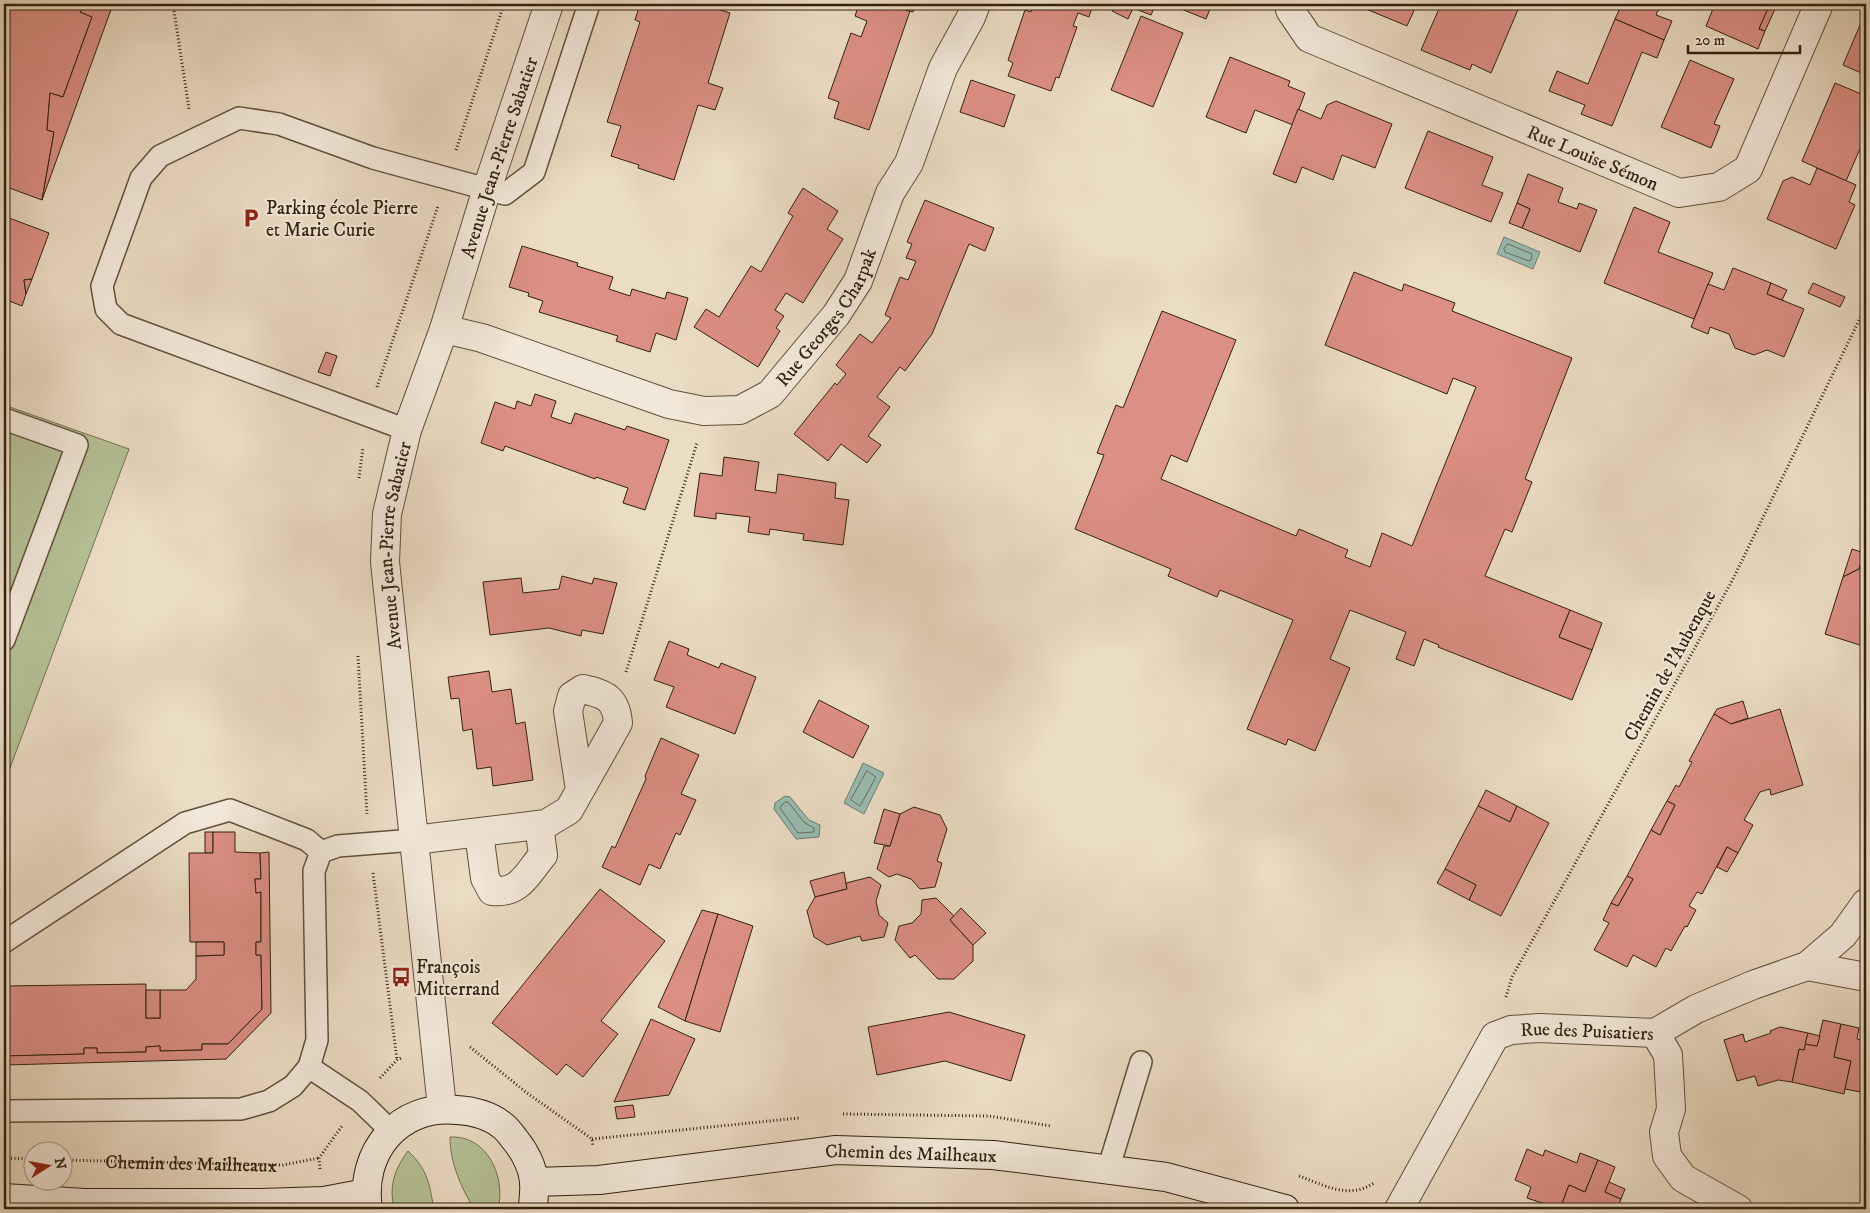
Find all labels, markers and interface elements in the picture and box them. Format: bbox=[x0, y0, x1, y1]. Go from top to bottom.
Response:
scale bar bbox=[1688, 22, 1800, 54]
text: 20 m bbox=[1695, 31, 1725, 50]
street label: Avenue Jean-Pierre Sabatier bbox=[456, 54, 543, 261]
street label: Rue Louise Sémon bbox=[1523, 121, 1662, 196]
place label: Parking école Pierre et Marie Curie bbox=[266, 197, 418, 242]
parking icon: Parking école Pierre et Marie Curie bbox=[240, 207, 262, 229]
street label: Rue Georges Charpak bbox=[771, 245, 882, 391]
street label: Avenue Jean-Pierre Sabatier bbox=[375, 439, 417, 651]
street label: Chemin de l'Aubenque bbox=[1619, 586, 1722, 746]
place label: François Mitterrand bbox=[416, 956, 500, 1001]
bus stop icon: François Mitterrand bbox=[390, 966, 412, 988]
street label: Rue des Puisatiers bbox=[1520, 1018, 1654, 1046]
north arrow bbox=[22, 1140, 72, 1190]
street label: Chemin des Mailheaux bbox=[824, 1140, 998, 1168]
street label: Chemin des Mailheaux bbox=[105, 1151, 278, 1178]
text: N bbox=[50, 1156, 70, 1172]

